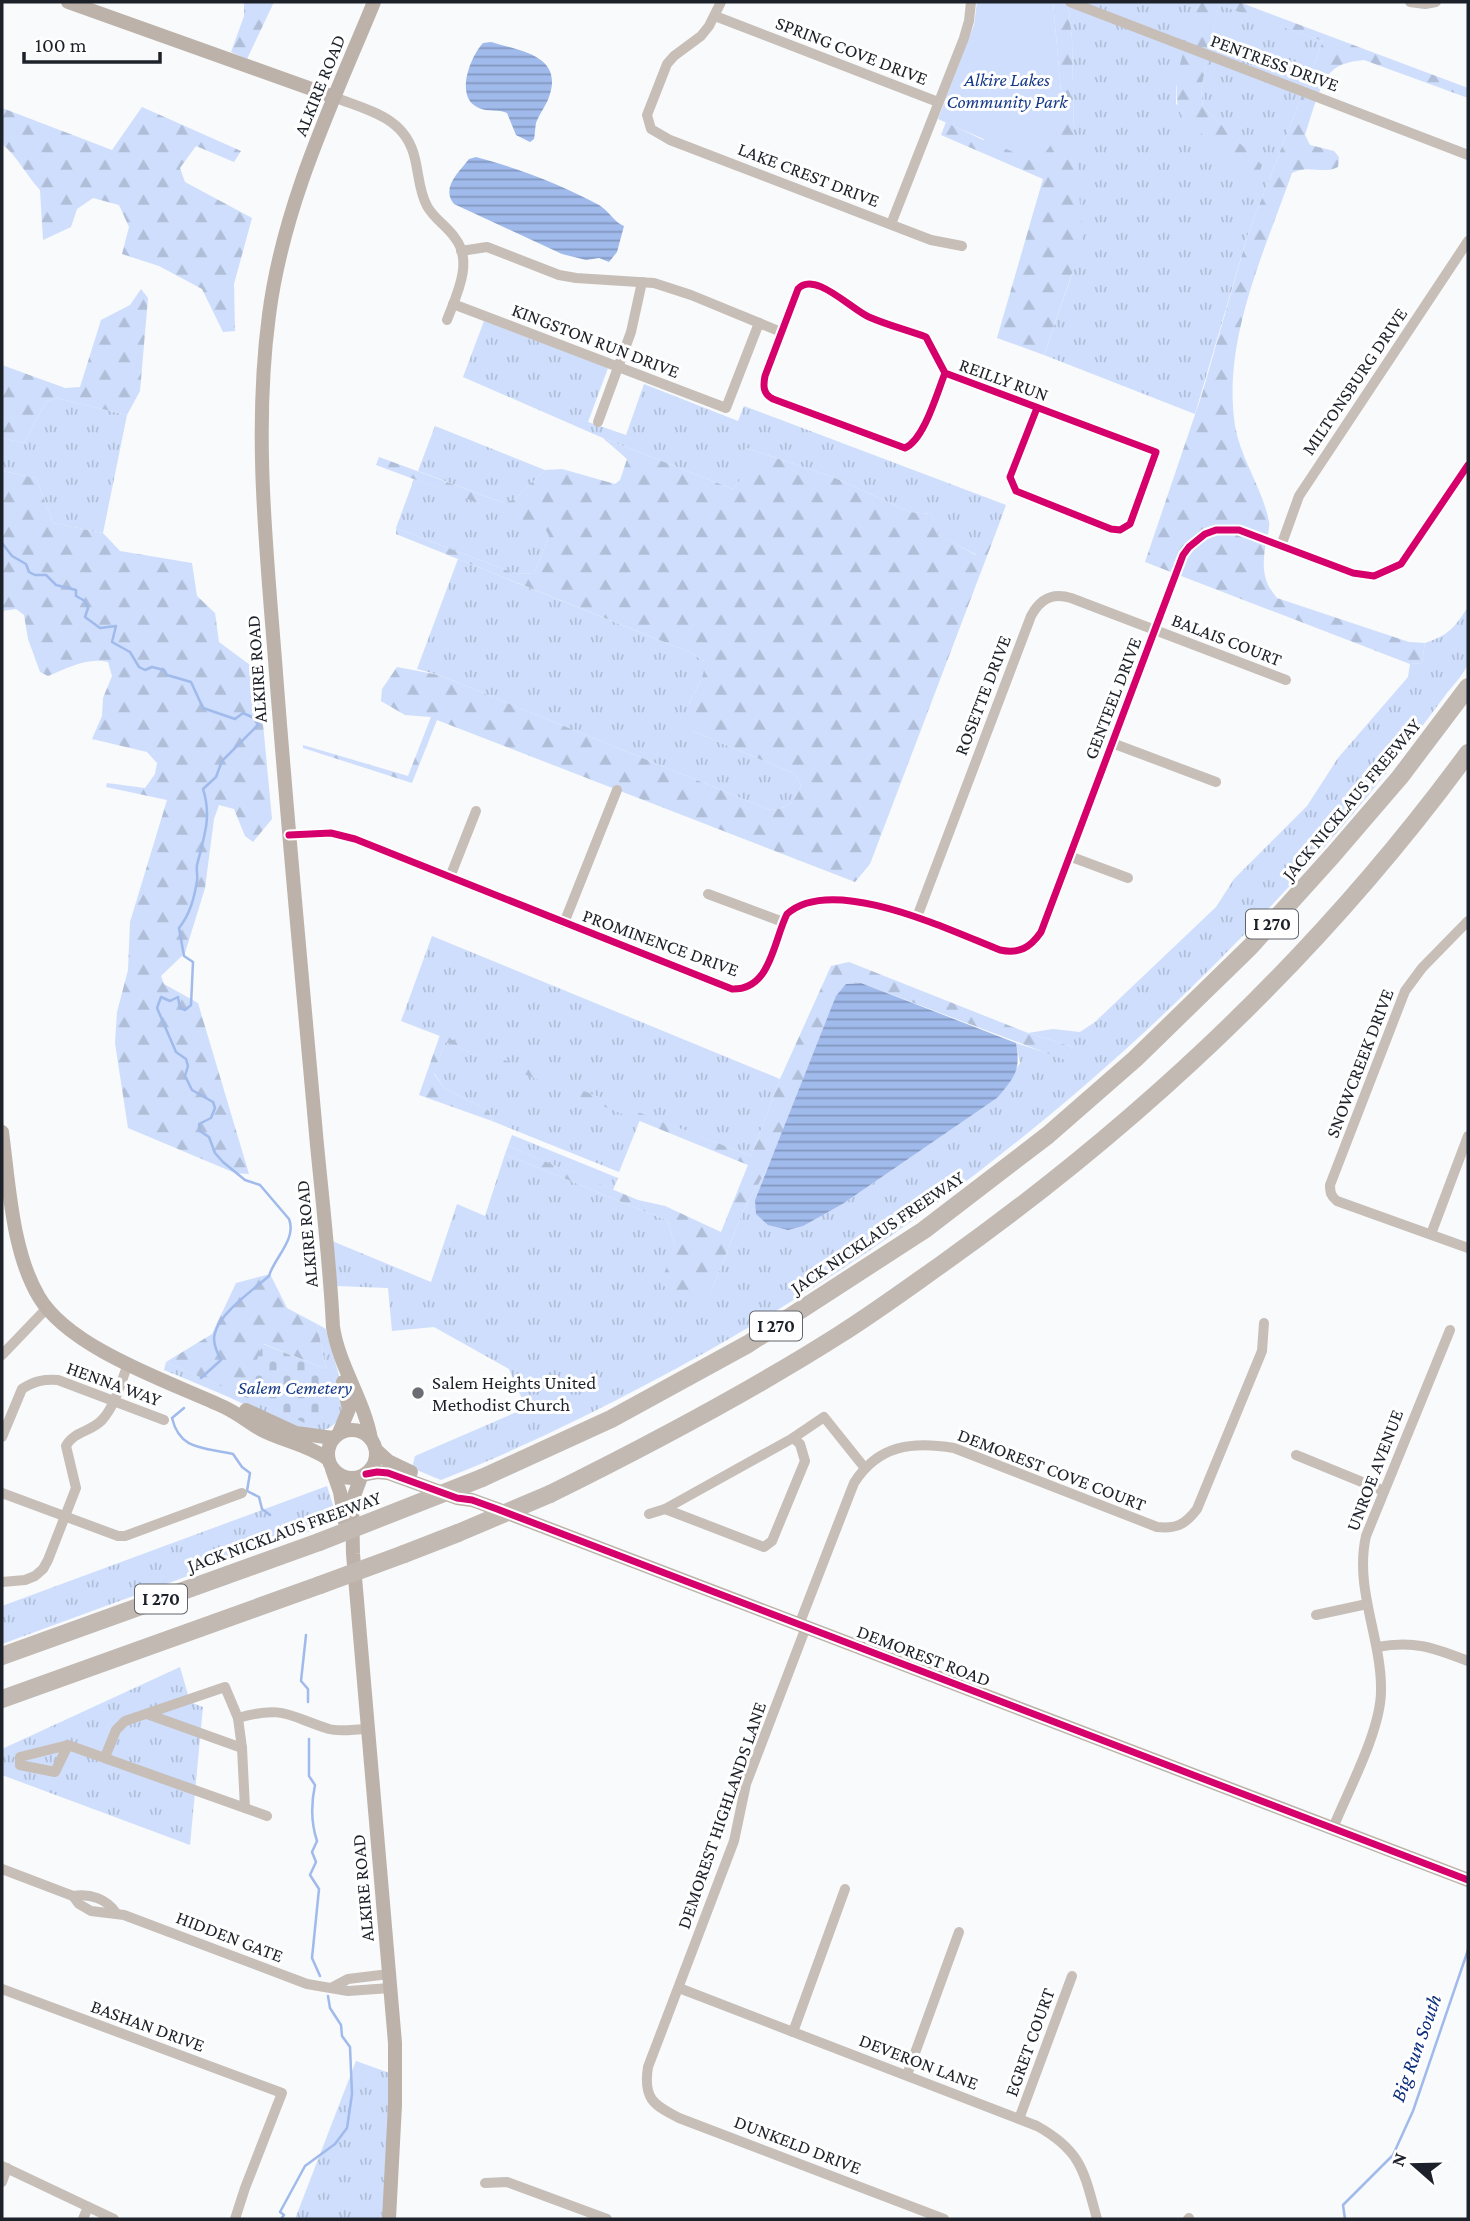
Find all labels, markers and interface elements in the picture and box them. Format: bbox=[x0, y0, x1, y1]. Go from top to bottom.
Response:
street label: SPRING COVE DRIVE bbox=[773, 12, 931, 89]
scale bar bbox=[24, 21, 161, 65]
street label: PENTRESS DRIVE bbox=[1208, 30, 1342, 95]
street label: ALKIRE ROAD bbox=[290, 31, 349, 139]
text: 100 m bbox=[35, 33, 87, 57]
park label: Alkire Lakes Community Park bbox=[946, 69, 1068, 112]
street label: LAKE CREST DRIVE bbox=[735, 138, 883, 211]
street label: KINGSTON RUN DRIVE bbox=[509, 299, 683, 382]
street label: MILTONSBURG DRIVE bbox=[1297, 304, 1411, 459]
street label: REILLY RUN bbox=[956, 354, 1051, 405]
street label: BALAIS COURT bbox=[1169, 609, 1285, 670]
street label: ALKIRE ROAD bbox=[242, 614, 271, 723]
street label: ROSETTE DRIVE bbox=[950, 632, 1015, 758]
street label: GENTEEL DRIVE bbox=[1080, 634, 1145, 762]
street label: JACK NICKLAUS FREEWAY bbox=[1276, 714, 1426, 886]
street label: PROMINENCE DRIVE bbox=[580, 904, 742, 980]
road number: I 270 bbox=[1246, 909, 1298, 939]
street label: SNOWCREEK DRIVE bbox=[1321, 986, 1398, 1141]
street label: JACK NICKLAUS FREEWAY bbox=[785, 1166, 969, 1299]
street label: ALKIRE ROAD bbox=[291, 1179, 322, 1289]
road number: I 270 bbox=[750, 1311, 802, 1340]
street label: HENNA WAY bbox=[64, 1357, 165, 1411]
place label: Salem Heights United Methodist Church bbox=[432, 1372, 596, 1415]
park label: Salem Cemetery bbox=[238, 1377, 352, 1398]
marker: Salem Heights United Methodist Church bbox=[410, 1385, 426, 1401]
street label: UNROE AVENUE bbox=[1342, 1406, 1407, 1534]
street label: DEMOREST COVE COURT bbox=[955, 1424, 1150, 1515]
street label: JACK NICKLAUS FREEWAY bbox=[183, 1486, 385, 1577]
road number: I 270 bbox=[135, 1584, 187, 1614]
street label: DEMOREST ROAD bbox=[854, 1620, 994, 1691]
street label: DEMOREST HIGHLANDS LANE bbox=[673, 1699, 770, 1931]
street label: ALKIRE ROAD bbox=[347, 1833, 378, 1943]
street label: HIDDEN GATE bbox=[173, 1906, 286, 1966]
street label: EGRET COURT bbox=[1000, 1985, 1059, 2099]
water label: Big Run South bbox=[1385, 1991, 1447, 2105]
street label: BASHAN DRIVE bbox=[88, 1995, 207, 2056]
street label: DEVERON LANE bbox=[856, 2029, 981, 2094]
street label: DUNKELD DRIVE bbox=[731, 2111, 864, 2178]
north arrow bbox=[1379, 2130, 1449, 2200]
text: N bbox=[1386, 2150, 1411, 2169]

